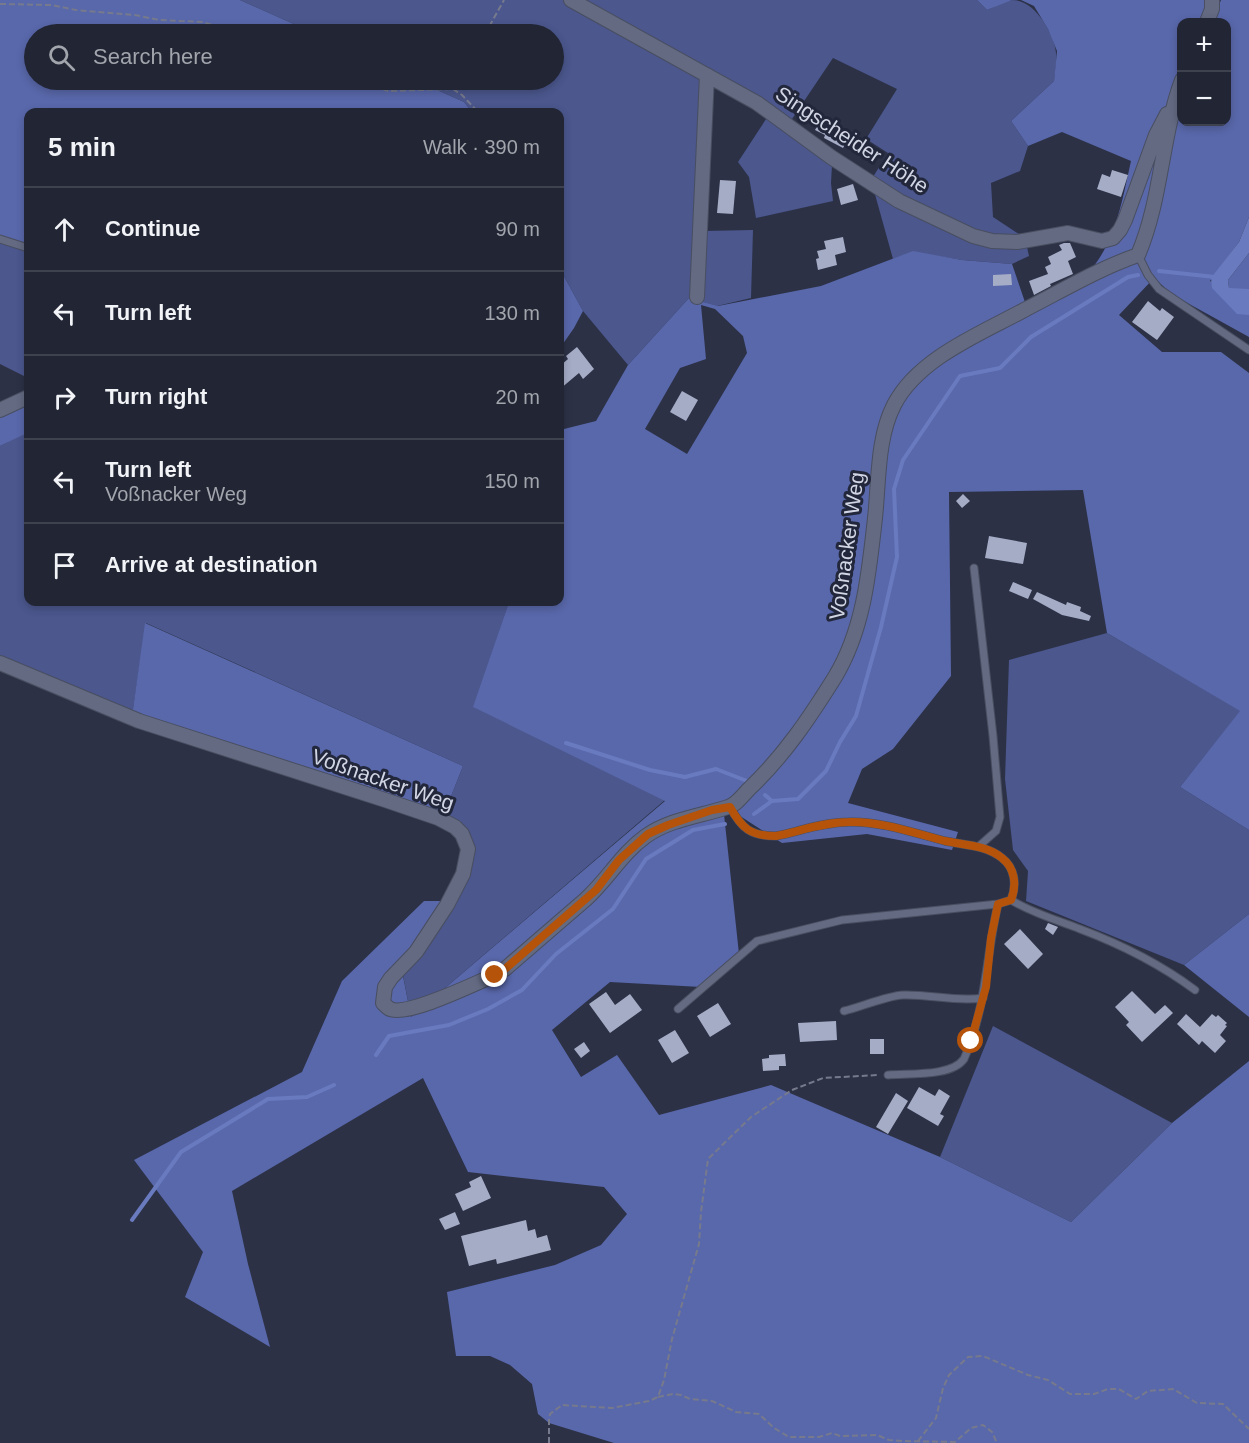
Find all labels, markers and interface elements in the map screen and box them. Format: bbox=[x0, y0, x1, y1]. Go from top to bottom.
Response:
map controls bbox=[1177, 18, 1231, 126]
button: + bbox=[1177, 18, 1231, 72]
search box bbox=[24, 24, 564, 90]
icon: search bbox=[45, 41, 78, 74]
text: Search here bbox=[93, 44, 213, 69]
button: − bbox=[1177, 72, 1231, 126]
street label: Singscheider Höhe bbox=[772, 82, 933, 198]
text: 5 min bbox=[48, 132, 116, 162]
text: Walk · 390 m bbox=[423, 136, 540, 158]
icon: ahead bbox=[48, 213, 81, 246]
text: Continue bbox=[105, 216, 200, 241]
text: 90 m bbox=[496, 218, 540, 240]
icon: left bbox=[48, 297, 81, 330]
text: Turn left bbox=[105, 300, 191, 325]
text: 130 m bbox=[484, 302, 540, 324]
icon: right bbox=[48, 381, 81, 414]
text: Turn right bbox=[105, 384, 207, 409]
text: 20 m bbox=[496, 386, 540, 408]
text: Turn left bbox=[105, 457, 191, 482]
icon: left bbox=[48, 465, 81, 498]
text: 150 m bbox=[484, 470, 540, 492]
street label: Voßnacker Weg bbox=[825, 471, 868, 621]
text: Voßnacker Weg bbox=[105, 483, 247, 505]
icon: arrive bbox=[48, 549, 81, 582]
text: Arrive at destination bbox=[105, 552, 318, 577]
street label: Voßnacker Weg bbox=[309, 744, 457, 815]
route end bbox=[481, 961, 507, 987]
route start bbox=[957, 1027, 983, 1053]

